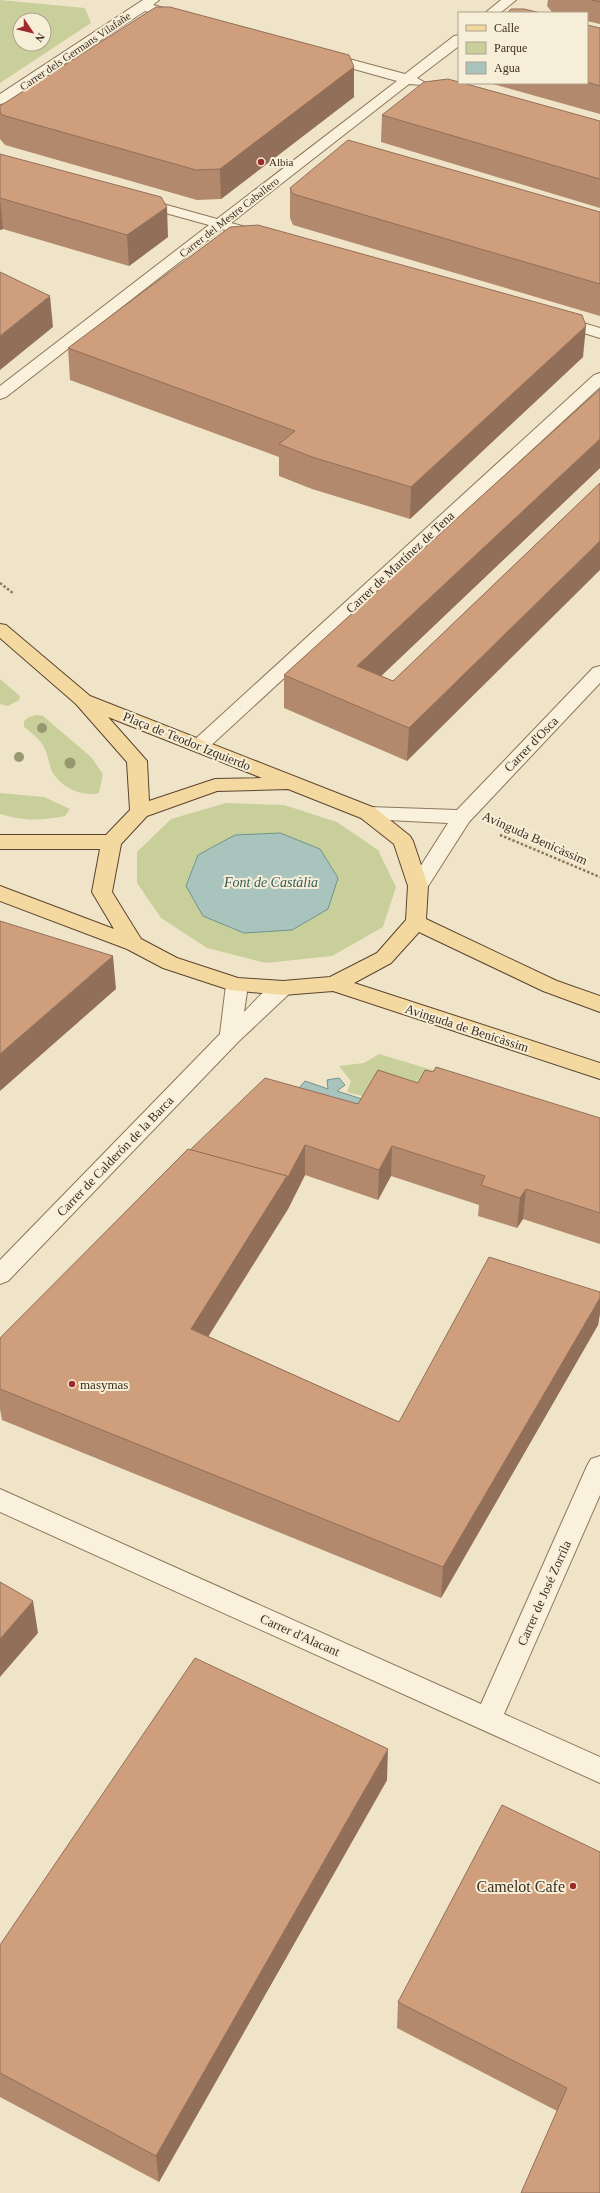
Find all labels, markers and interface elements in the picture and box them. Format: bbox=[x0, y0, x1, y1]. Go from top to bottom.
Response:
street label: Carrer dels Germans Vilafañe bbox=[17, 9, 133, 93]
north arrow bbox=[12, 12, 52, 52]
legend bbox=[458, 12, 588, 84]
text: Calle bbox=[494, 21, 519, 35]
text: N bbox=[33, 31, 47, 44]
text: Parque bbox=[494, 41, 527, 55]
text: Agua bbox=[494, 61, 521, 75]
place label: Albia bbox=[269, 156, 294, 168]
marker: Albia bbox=[256, 157, 266, 167]
street label: Carrer del Mestre Caballero bbox=[177, 174, 282, 260]
street label: Carrer de Martínez de Tena bbox=[343, 508, 457, 616]
street label: Plaça de Teodor Izquierdo bbox=[121, 708, 253, 774]
street label: Carrer d'Osca bbox=[501, 713, 561, 775]
street label: Avinguda Benicàssim bbox=[480, 808, 590, 868]
water label: Font de Castàlia bbox=[223, 875, 318, 890]
street label: Avinguda de Benicàssim bbox=[403, 1001, 531, 1055]
street label: Carrer de Calderón de la Barca bbox=[54, 1093, 177, 1219]
place label: masymas bbox=[80, 1377, 128, 1392]
marker: masymas bbox=[67, 1379, 77, 1389]
street label: Carrer de José Zorrila bbox=[514, 1538, 574, 1648]
street label: Carrer d'Alacant bbox=[258, 1611, 343, 1659]
place label: Camelot Cafe bbox=[477, 1878, 565, 1895]
marker: Camelot Cafe bbox=[568, 1881, 578, 1891]

